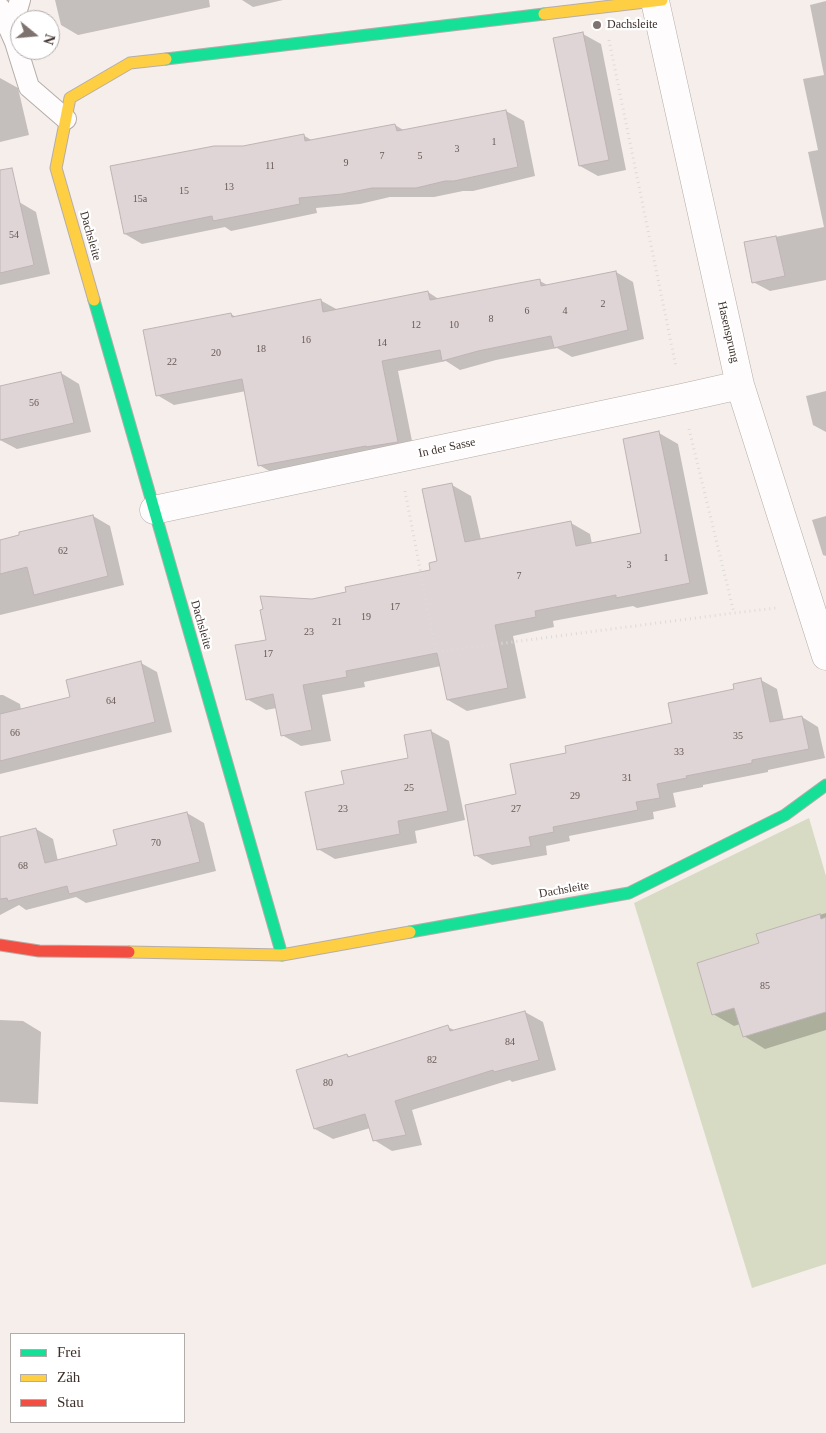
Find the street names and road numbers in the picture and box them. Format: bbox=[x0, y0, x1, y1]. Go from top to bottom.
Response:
street label: Dachsleite bbox=[76, 210, 104, 262]
street label: Hasensprung bbox=[714, 300, 742, 364]
street label: In der Sasse bbox=[417, 435, 477, 461]
street label: Dachsleite bbox=[187, 599, 215, 651]
street label: Dachsleite bbox=[538, 879, 590, 901]

